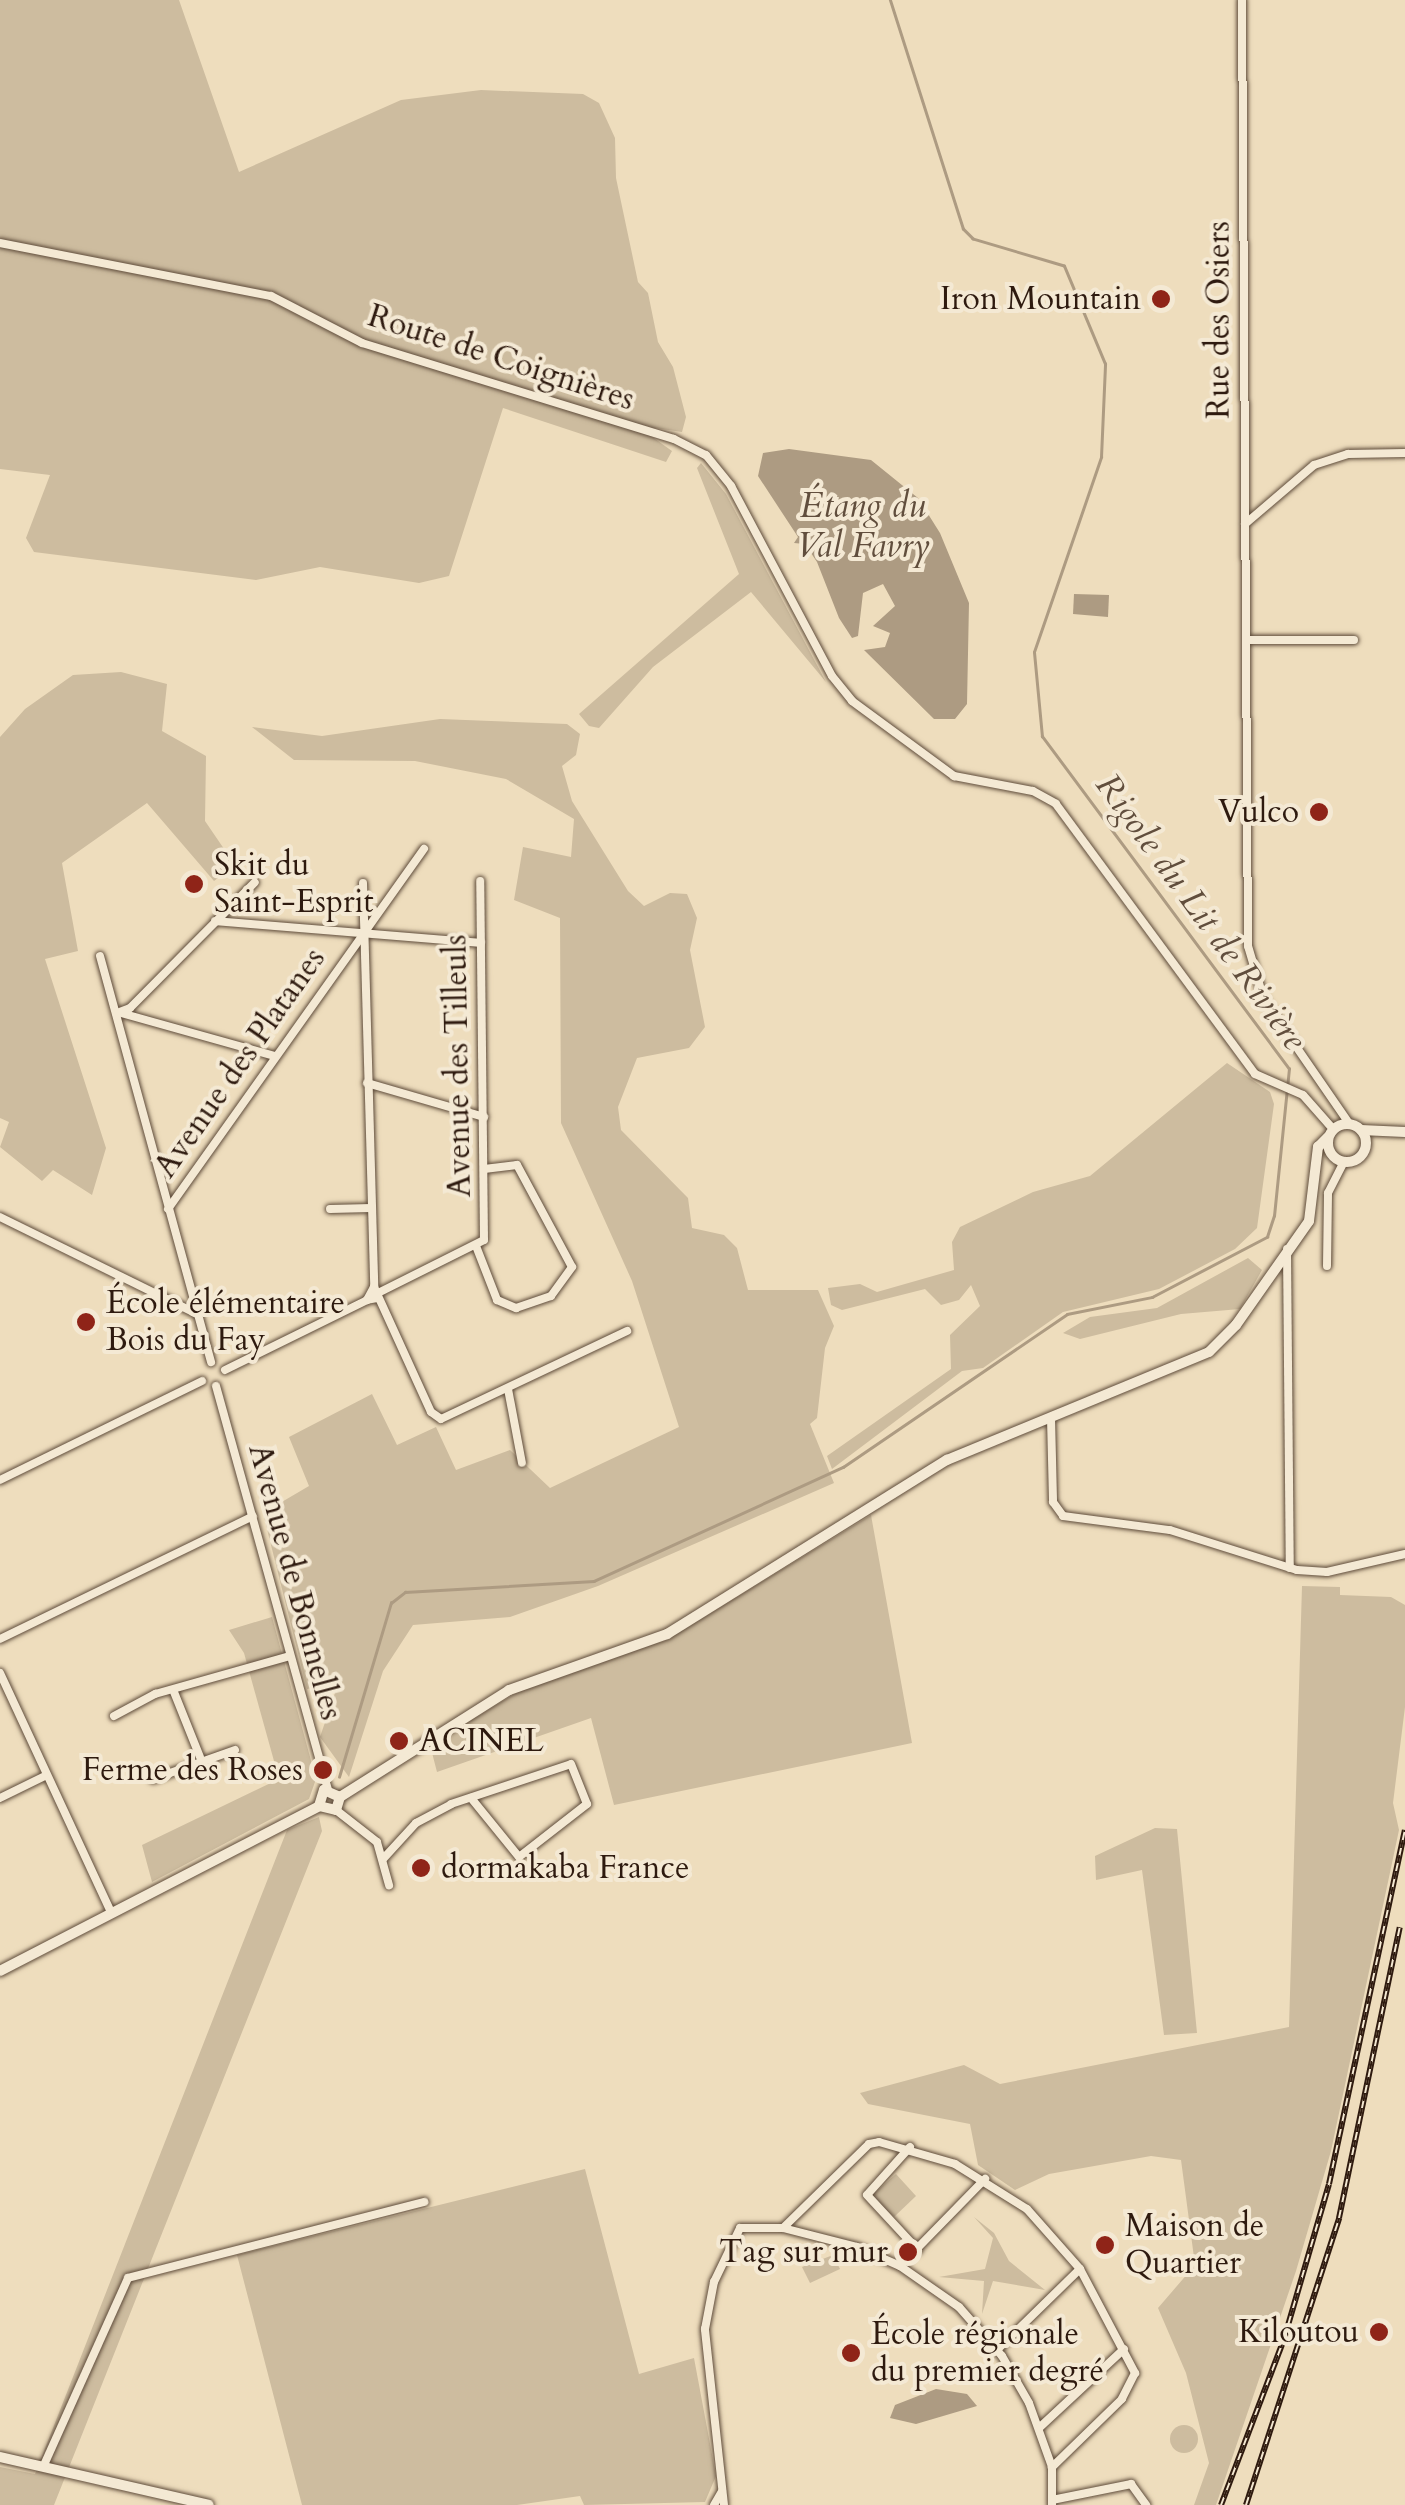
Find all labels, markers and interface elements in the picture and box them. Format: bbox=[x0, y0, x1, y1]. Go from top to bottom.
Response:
street label: Rue des Osiers bbox=[1200, 221, 1238, 419]
place label: Iron Mountain bbox=[940, 280, 1141, 318]
marker: Iron Mountain bbox=[1150, 288, 1172, 310]
street label: Route de Coignières bbox=[363, 297, 639, 419]
water label: Étang du Val Favry bbox=[796, 485, 930, 567]
water label: Rigole du Lit de Rivière bbox=[1087, 766, 1315, 1058]
place label: Vulco bbox=[1218, 793, 1299, 831]
marker: Vulco bbox=[1308, 801, 1330, 823]
place label: Skit du Saint-Esprit bbox=[214, 847, 374, 922]
marker: Skit du Saint-Esprit bbox=[183, 873, 205, 895]
street label: Avenue des Tilleuls bbox=[437, 934, 479, 1198]
street label: Avenue des Platanes bbox=[146, 941, 334, 1185]
place label: École élémentaire Bois du Fay bbox=[106, 1285, 345, 1360]
marker: École élémentaire Bois du Fay bbox=[75, 1311, 97, 1333]
street label: Avenue de Bonnelles bbox=[240, 1440, 350, 1724]
place label: ACINEL bbox=[419, 1722, 544, 1760]
marker: ACINEL bbox=[388, 1730, 410, 1752]
place label: Ferme des Roses bbox=[82, 1751, 303, 1789]
marker: Ferme des Roses bbox=[312, 1759, 334, 1781]
place label: dormakaba France bbox=[441, 1849, 689, 1887]
marker: dormakaba France bbox=[410, 1857, 432, 1879]
place label: Maison de Quartier bbox=[1125, 2208, 1264, 2283]
place label: Tag sur mur bbox=[719, 2233, 888, 2271]
marker: Maison de Quartier bbox=[1094, 2234, 1116, 2256]
marker: Tag sur mur bbox=[897, 2241, 919, 2263]
place label: Kiloutou bbox=[1238, 2313, 1359, 2351]
place label: École régionale du premier degré bbox=[871, 2316, 1104, 2391]
marker: Kiloutou bbox=[1368, 2321, 1390, 2343]
marker: École régionale du premier degré bbox=[840, 2342, 862, 2364]

